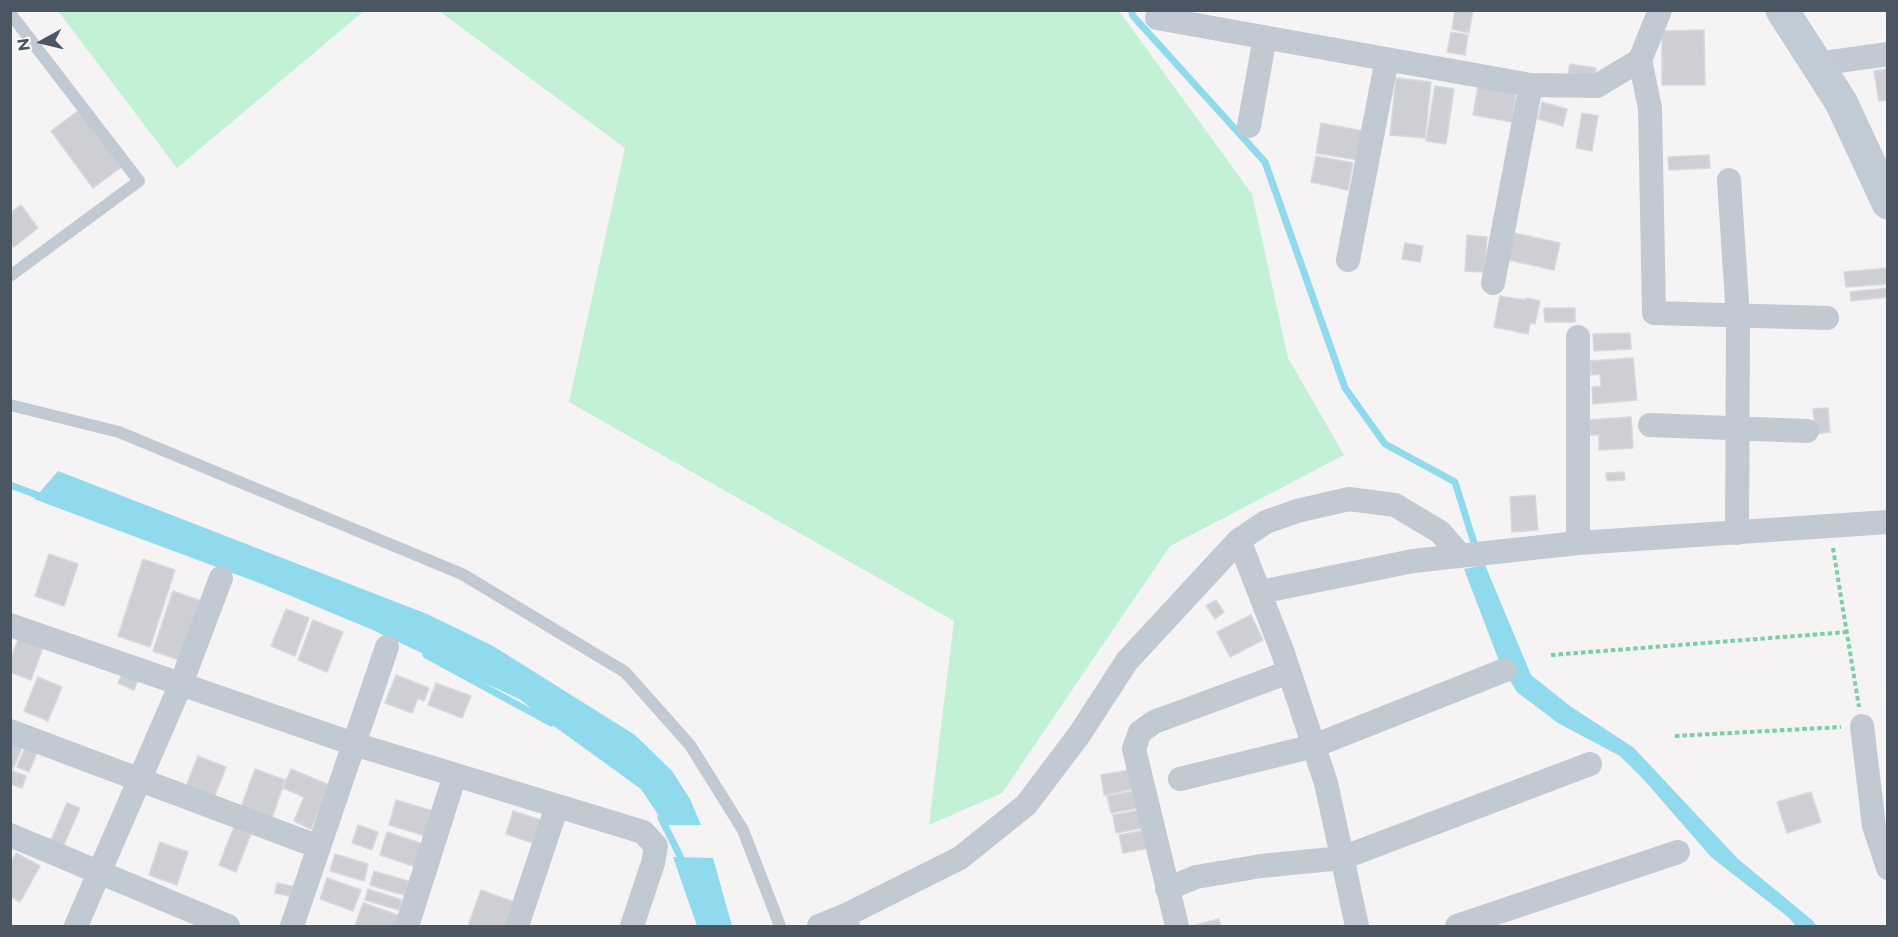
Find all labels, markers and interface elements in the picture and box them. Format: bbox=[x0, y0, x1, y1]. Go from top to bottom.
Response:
north arrow bbox=[12, 12, 72, 72]
text: N bbox=[13, 37, 34, 52]

